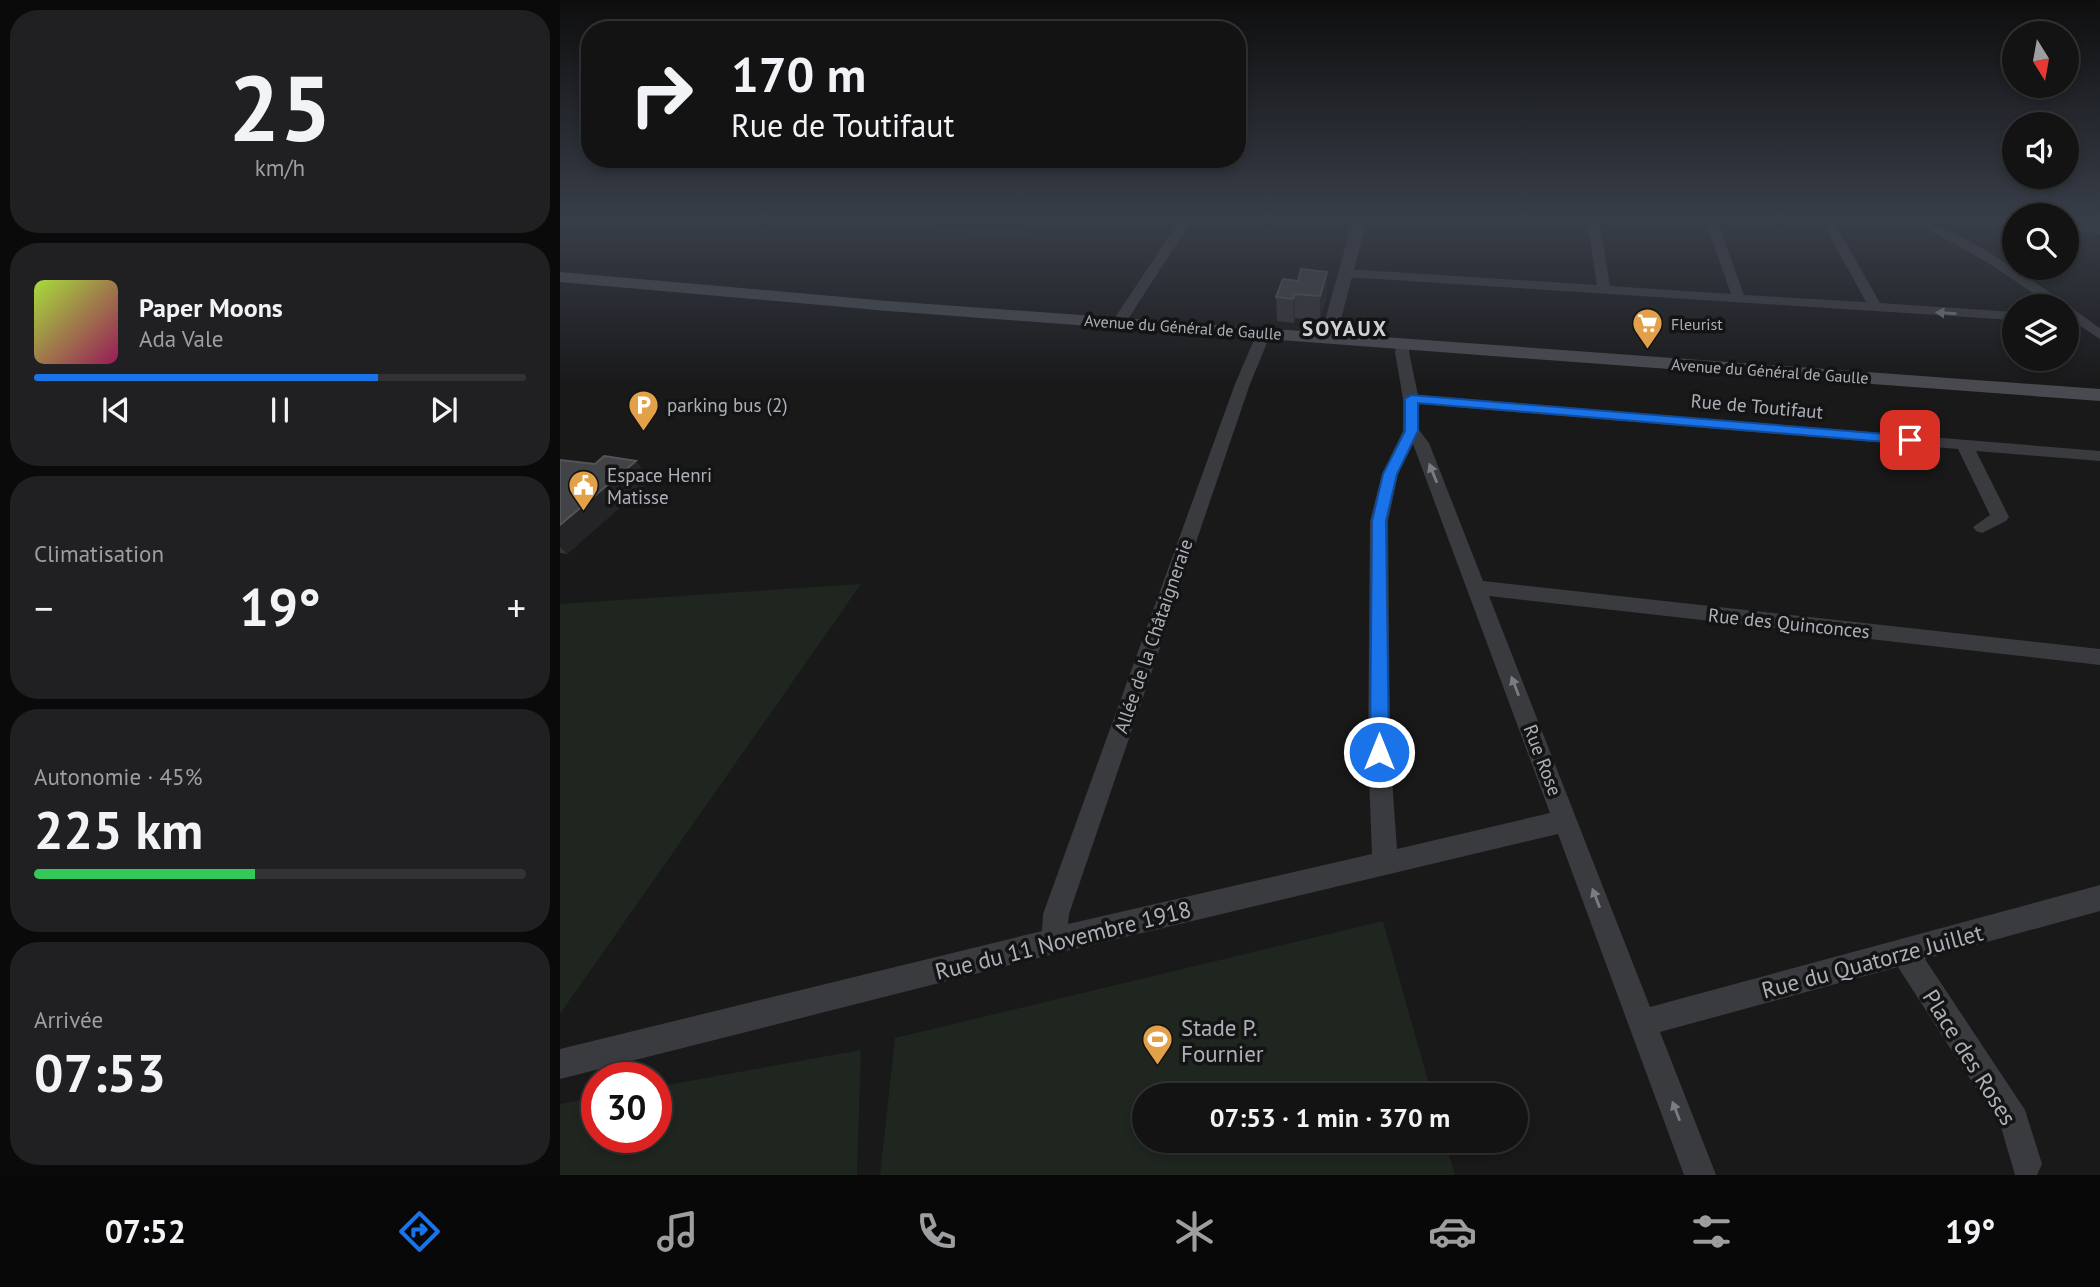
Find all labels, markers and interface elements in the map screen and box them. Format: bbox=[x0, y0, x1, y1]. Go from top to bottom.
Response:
north arrow bbox=[2002, 21, 2079, 98]
map controls bbox=[2002, 21, 2079, 371]
text: 170 m bbox=[731, 42, 866, 106]
text: 25 bbox=[228, 48, 332, 166]
icon: right bbox=[616, 49, 707, 140]
text: Rue de Toutifaut bbox=[731, 104, 954, 146]
button: sound bbox=[2002, 112, 2079, 189]
text: km/h bbox=[255, 153, 305, 182]
button: search bbox=[2002, 203, 2079, 280]
text: Paper Moons bbox=[139, 291, 283, 324]
button: layers bbox=[2002, 294, 2079, 371]
supermarket icon: Fleurist bbox=[1631, 307, 1665, 351]
one-way arrow bbox=[1935, 307, 1957, 318]
street label: Avenue du Général de Gaulle bbox=[1084, 310, 1282, 344]
place label: Fleurist bbox=[1671, 314, 1723, 334]
district label: SOYAUX bbox=[1302, 315, 1388, 342]
text: Ada Vale bbox=[139, 324, 223, 353]
street label: Avenue du Général de Gaulle bbox=[1671, 354, 1869, 388]
parking icon: parking bus (2) bbox=[627, 388, 661, 432]
street label: Rue de Toutifaut bbox=[1690, 388, 1825, 424]
icon: previous bbox=[97, 391, 135, 429]
icon: pause bbox=[261, 391, 299, 429]
icon: next bbox=[425, 391, 463, 429]
place label: parking bus (2) bbox=[667, 393, 788, 417]
pin bbox=[1880, 410, 1940, 470]
icon: arrive bbox=[1891, 421, 1929, 459]
place label: Espace Henri Matisse bbox=[607, 463, 712, 509]
one-way arrow bbox=[1428, 463, 1439, 484]
public building icon: Espace Henri Matisse bbox=[567, 469, 601, 513]
street label: Allée de la Châtaigneraie bbox=[1108, 536, 1198, 736]
text: Climatisation bbox=[34, 539, 164, 568]
text: 19° bbox=[239, 573, 321, 640]
text: − bbox=[34, 583, 53, 632]
text: + bbox=[507, 583, 526, 632]
street label: Rue des Quinconces bbox=[1707, 603, 1871, 643]
one-way arrow bbox=[1509, 675, 1520, 696]
position arrow bbox=[1342, 715, 1416, 789]
street label: Rue Rose bbox=[1518, 721, 1568, 799]
text: Autonomie · 45% bbox=[34, 762, 202, 791]
text: 225 km bbox=[34, 796, 203, 863]
one-way arrow bbox=[1590, 888, 1601, 909]
street label: Rue du 11 Novembre 1918 bbox=[932, 894, 1194, 986]
street label: Rue du Quatorze Juillet bbox=[1758, 917, 1986, 1004]
street label: Place des Roses bbox=[1917, 984, 2023, 1130]
text: Arrivée bbox=[34, 1005, 103, 1034]
place label: Stade P. Fournier bbox=[1181, 1013, 1264, 1068]
sports icon: Stade P. Fournier bbox=[1141, 1023, 1175, 1067]
text: 07:53 bbox=[34, 1039, 166, 1106]
speed limit sign: 30 bbox=[581, 1062, 672, 1153]
text: 07:53 · 1 min · 370 m bbox=[1210, 1101, 1450, 1134]
one-way arrow bbox=[1671, 1101, 1682, 1122]
icon: directions bbox=[395, 1207, 444, 1256]
icon: music bbox=[653, 1207, 702, 1256]
icon: phone bbox=[912, 1207, 961, 1256]
icon: climate bbox=[1170, 1207, 1219, 1256]
icon: car bbox=[1428, 1207, 1477, 1256]
icon: filters bbox=[1687, 1207, 1736, 1256]
text: 07:52 bbox=[105, 1210, 186, 1252]
text: 19° bbox=[1945, 1210, 1995, 1252]

